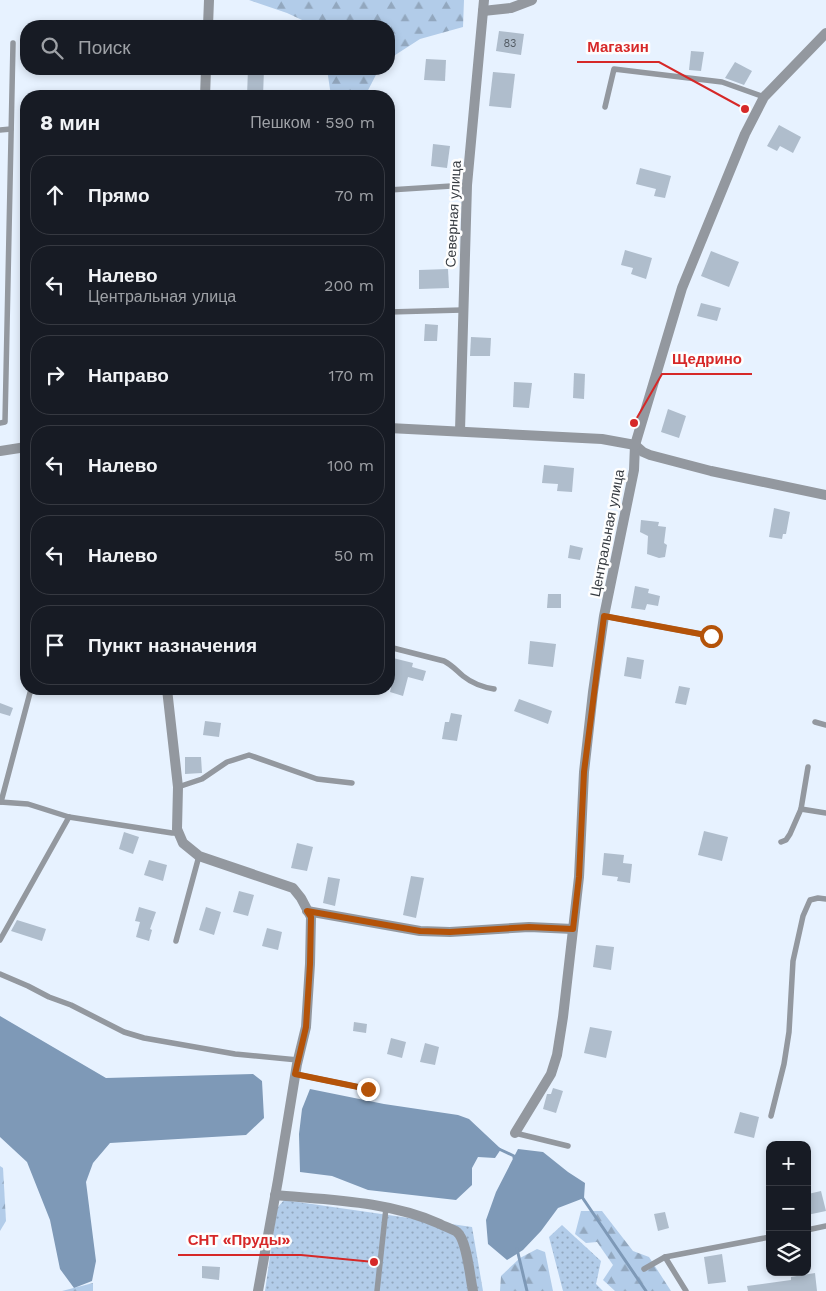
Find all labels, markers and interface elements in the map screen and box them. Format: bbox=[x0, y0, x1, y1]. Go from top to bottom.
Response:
search box bbox=[20, 20, 395, 75]
callout: Магазин bbox=[577, 32, 659, 62]
icon: search bbox=[38, 34, 66, 62]
text: Поиск bbox=[78, 36, 131, 59]
house number: 83 bbox=[504, 37, 516, 50]
text: Магазин bbox=[587, 38, 649, 56]
text: 8 мин bbox=[40, 110, 100, 135]
text: Пешком · 590 m bbox=[250, 113, 375, 132]
street label: Северная улица bbox=[442, 160, 464, 268]
icon: ahead bbox=[41, 181, 69, 209]
text: Прямо bbox=[88, 184, 150, 207]
text: 70 m bbox=[335, 186, 374, 205]
text: Налево bbox=[88, 264, 158, 287]
icon: left bbox=[41, 271, 69, 299]
text: 200 m bbox=[324, 276, 374, 295]
text: Центральная улица bbox=[88, 287, 236, 306]
callout: Щедрино bbox=[662, 344, 752, 374]
text: Щедрино bbox=[672, 350, 742, 368]
icon: right bbox=[41, 361, 69, 389]
text: Направо bbox=[88, 364, 169, 387]
text: 170 m bbox=[328, 366, 374, 385]
icon: left bbox=[41, 451, 69, 479]
text: Налево bbox=[88, 454, 158, 477]
text: 100 m bbox=[327, 456, 374, 475]
street label: Центральная улица bbox=[587, 468, 627, 598]
icon: left bbox=[41, 541, 69, 569]
text: Налево bbox=[88, 544, 158, 567]
text: 50 m bbox=[334, 546, 374, 565]
route start bbox=[700, 625, 723, 648]
icon: arrive bbox=[41, 631, 69, 659]
text: Пункт назначения bbox=[88, 634, 257, 657]
route end bbox=[357, 1078, 380, 1101]
map controls bbox=[766, 1141, 811, 1276]
button: + bbox=[766, 1141, 811, 1186]
button: − bbox=[766, 1186, 811, 1231]
callout: СНТ «Пруды» bbox=[178, 1225, 301, 1255]
text: СНТ «Пруды» bbox=[188, 1231, 291, 1249]
button: layers bbox=[766, 1231, 811, 1276]

